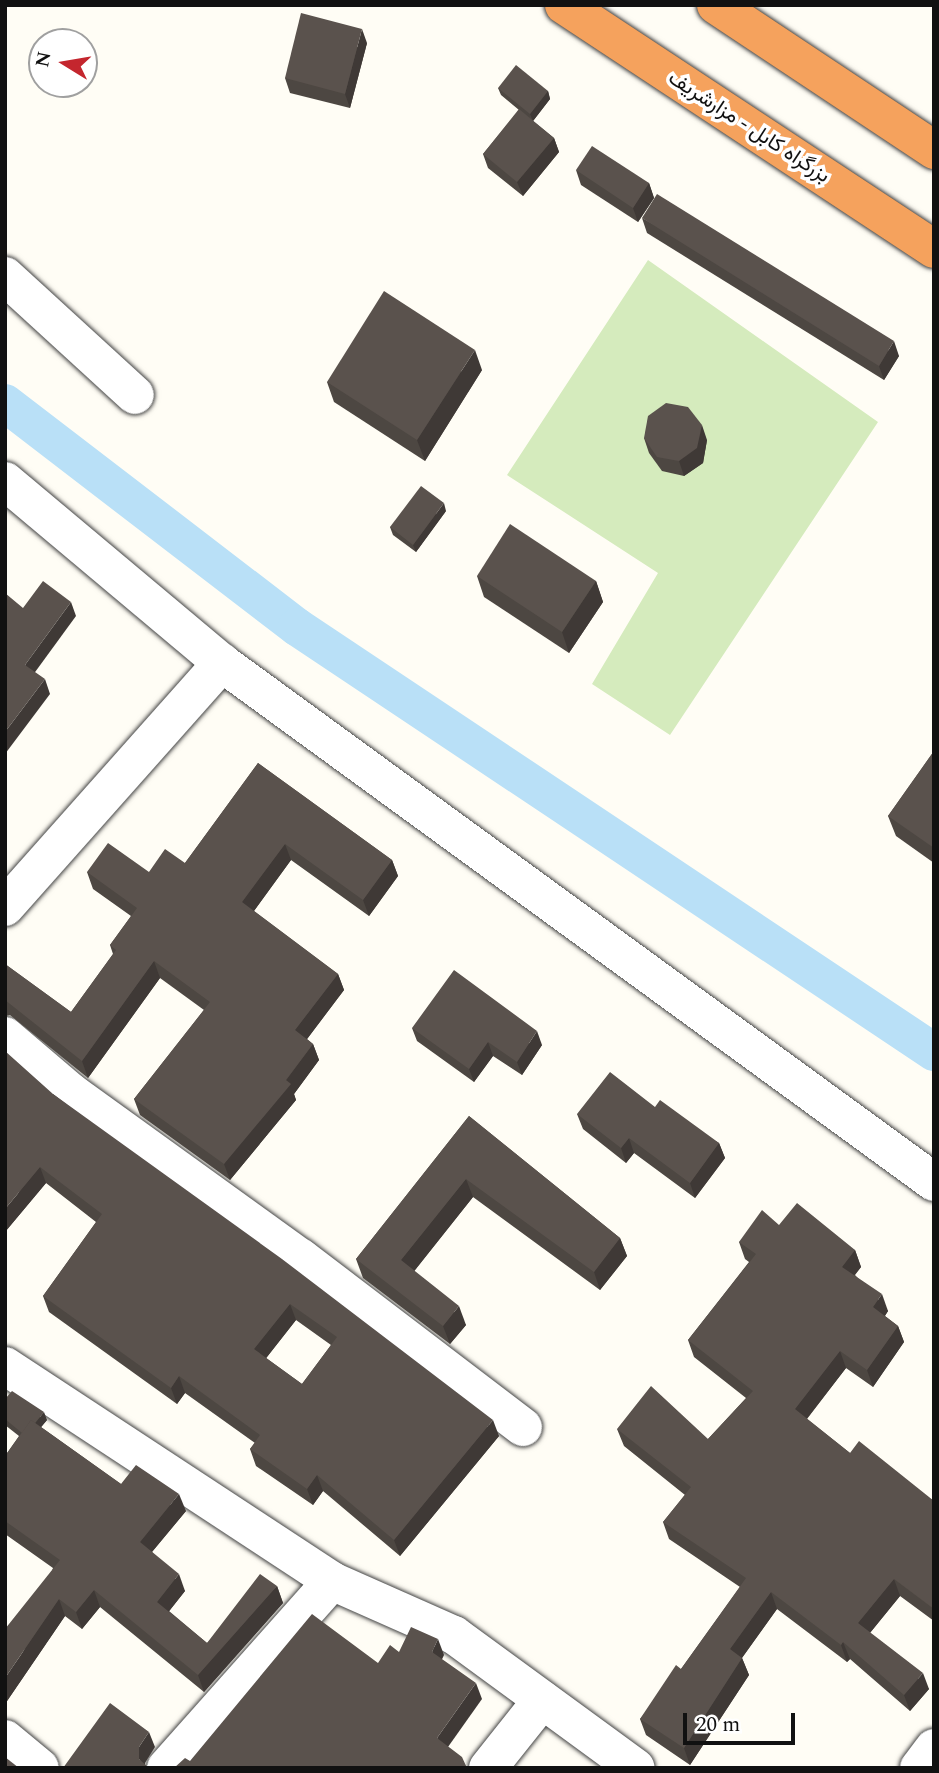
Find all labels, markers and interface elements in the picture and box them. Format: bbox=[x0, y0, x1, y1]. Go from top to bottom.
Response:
north arrow bbox=[28, 28, 98, 98]
text: N bbox=[28, 49, 60, 70]
street label: بزرگراه کابل - مزارشریف bbox=[663, 65, 835, 189]
scale bar bbox=[687, 1700, 799, 1744]
text: 20 m bbox=[696, 1709, 740, 1741]

